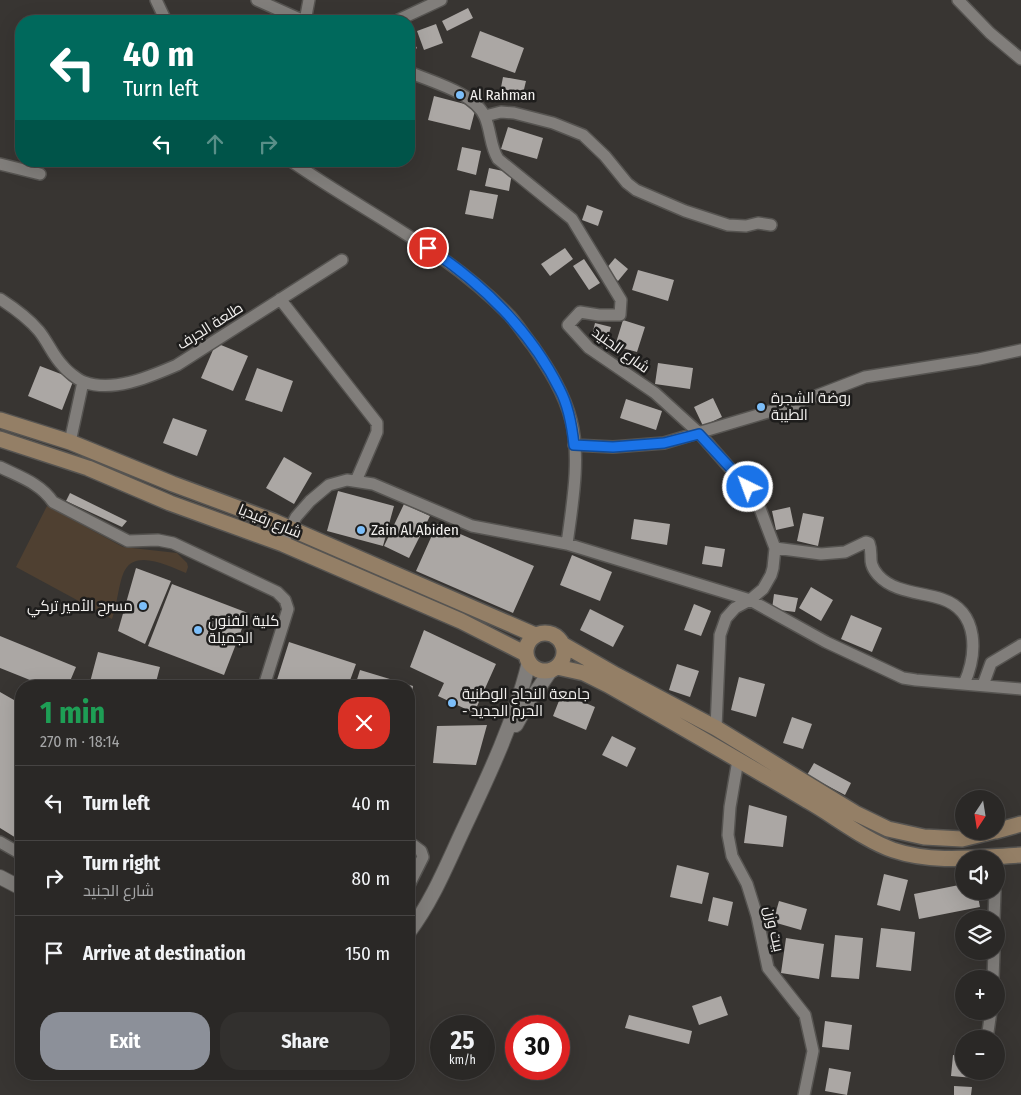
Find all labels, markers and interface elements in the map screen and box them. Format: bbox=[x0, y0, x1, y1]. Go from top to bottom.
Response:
text: 40 m bbox=[123, 33, 194, 75]
icon: left bbox=[40, 35, 105, 100]
text: Turn left bbox=[123, 75, 199, 102]
place label: Al Rahman bbox=[470, 86, 535, 104]
marker: Al Rahman bbox=[454, 89, 466, 101]
icon: left bbox=[148, 130, 176, 158]
icon: ahead bbox=[201, 130, 229, 158]
icon: right bbox=[254, 130, 282, 158]
pin bbox=[407, 227, 449, 269]
icon: arrive bbox=[414, 234, 442, 262]
street label: طلعة الجرف bbox=[174, 299, 246, 353]
street label: شارع الجنيد bbox=[588, 323, 653, 378]
place label: روضة الشجرة الطيبة bbox=[771, 389, 851, 424]
marker: روضة الشجرة الطيبة bbox=[755, 401, 767, 413]
position arrow bbox=[721, 460, 773, 512]
street label: شارع رفيديا bbox=[235, 500, 304, 544]
place label: Zain Al Abiden bbox=[371, 521, 459, 539]
marker: Zain Al Abiden bbox=[355, 524, 367, 536]
place label: مسرح الأمير تركي bbox=[27, 597, 133, 618]
marker: مسرح الأمير تركي bbox=[137, 600, 149, 612]
place label: كلية الفنون الجميلة bbox=[208, 612, 279, 647]
marker: كلية الفنون الجميلة bbox=[192, 624, 204, 636]
place label: جامعة النجاح الوطنية - الحرم الجديد bbox=[462, 685, 590, 721]
text: 1 min bbox=[40, 695, 105, 731]
button: close bbox=[338, 697, 390, 749]
marker: جامعة النجاح الوطنية - الحرم الجديد bbox=[446, 697, 458, 709]
text: 270 m · 18:14 bbox=[40, 732, 120, 751]
icon: left bbox=[40, 789, 68, 817]
north arrow bbox=[955, 790, 1005, 840]
map controls bbox=[955, 790, 1005, 1080]
text: Turn left bbox=[83, 792, 150, 815]
text: 40 m bbox=[352, 792, 390, 815]
button: sound bbox=[955, 850, 1005, 900]
text: Turn right bbox=[83, 852, 160, 875]
icon: right bbox=[40, 864, 68, 892]
text: 80 m bbox=[352, 867, 390, 890]
text: شارع الجنيد bbox=[83, 881, 154, 900]
street label: بيت وزن bbox=[759, 904, 788, 954]
button: layers bbox=[955, 910, 1005, 960]
icon: arrive bbox=[40, 939, 68, 967]
text: Arrive at destination bbox=[83, 942, 246, 965]
text: 150 m bbox=[345, 942, 390, 965]
button: + bbox=[955, 970, 1005, 1020]
button: Exit bbox=[40, 1012, 210, 1070]
button: Share bbox=[220, 1012, 390, 1070]
speed limit sign: 30 bbox=[505, 1015, 570, 1080]
text: 25 bbox=[451, 1026, 474, 1056]
button: − bbox=[955, 1030, 1005, 1080]
text: km/h bbox=[449, 1053, 476, 1067]

